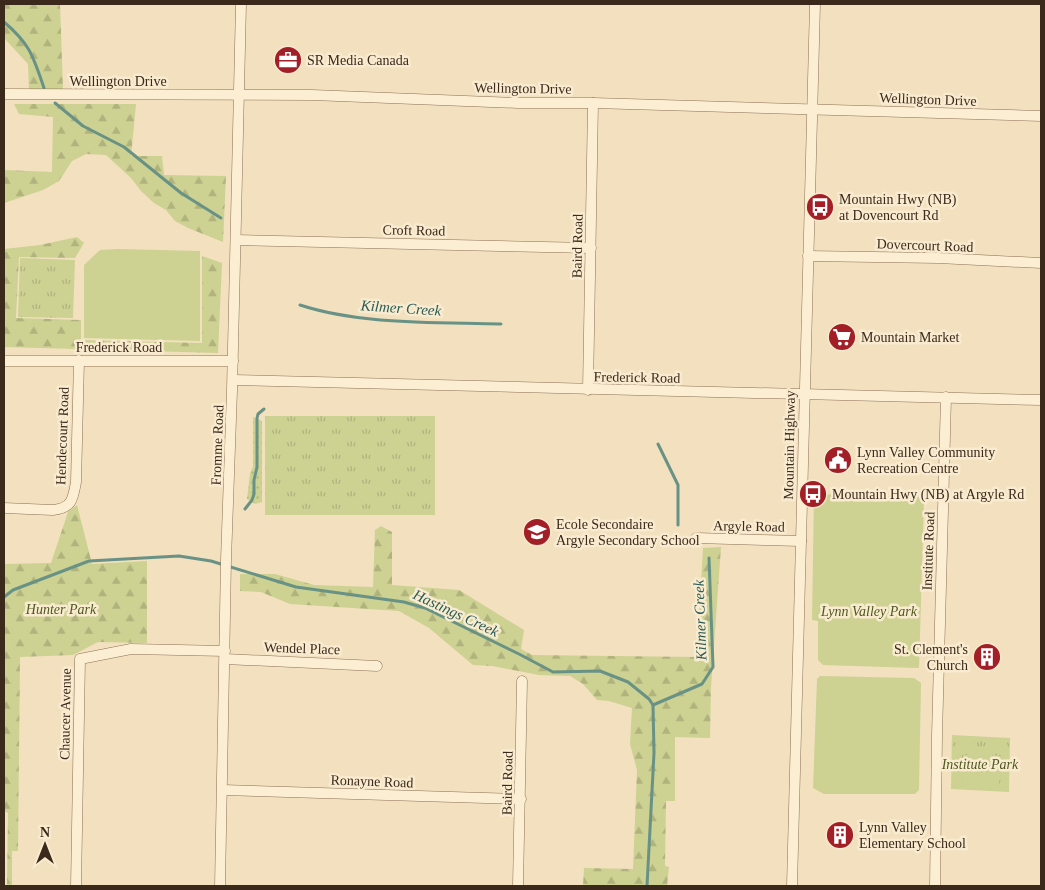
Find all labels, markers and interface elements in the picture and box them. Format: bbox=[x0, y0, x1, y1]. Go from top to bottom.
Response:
office icon: SR Media Canada bbox=[273, 45, 303, 75]
place label: SR Media Canada bbox=[307, 53, 410, 68]
street label: Wellington Drive bbox=[69, 74, 167, 89]
street label: Wellington Drive bbox=[474, 80, 572, 97]
street label: Wellington Drive bbox=[879, 90, 977, 109]
bus stop icon: Mountain Hwy (NB) at Dovencourt Rd bbox=[805, 192, 835, 222]
place label: Mountain Hwy (NB) at Dovencourt Rd bbox=[839, 192, 957, 223]
street label: Baird Road bbox=[569, 214, 586, 278]
street label: Croft Road bbox=[383, 222, 445, 239]
street label: Dovercourt Road bbox=[876, 236, 974, 255]
water label: Kilmer Creek bbox=[359, 297, 442, 319]
supermarket icon: Mountain Market bbox=[827, 322, 857, 352]
place label: Mountain Market bbox=[861, 330, 959, 345]
street label: Frederick Road bbox=[76, 340, 162, 355]
street label: Frederick Road bbox=[594, 369, 680, 386]
street label: Hendecourt Road bbox=[53, 387, 72, 485]
street label: Mountain Highway bbox=[781, 390, 798, 500]
street label: Fromme Road bbox=[209, 405, 226, 486]
public building icon: Lynn Valley Community Recreation Centre bbox=[823, 445, 853, 475]
place label: Lynn Valley Community Recreation Centre bbox=[857, 445, 995, 476]
bus stop icon: Mountain Hwy (NB) at Argyle Rd bbox=[798, 479, 828, 509]
place label: Mountain Hwy (NB) at Argyle Rd bbox=[832, 487, 1024, 503]
street label: Institute Road bbox=[920, 511, 937, 591]
school or university icon: Ecole Secondaire Argyle Secondary School bbox=[522, 517, 552, 547]
place label: Ecole Secondaire Argyle Secondary School bbox=[556, 517, 700, 548]
street label: Argyle Road bbox=[713, 518, 785, 535]
water label: Kilmer Creek bbox=[691, 579, 709, 662]
water label: Hastings Creek bbox=[410, 586, 502, 640]
park label: Hunter Park bbox=[25, 602, 97, 617]
park label: Lynn Valley Park bbox=[820, 604, 918, 619]
street label: Wendel Place bbox=[264, 640, 340, 657]
place label: St. Clement's Church bbox=[894, 642, 968, 673]
building icon: St. Clement's Church bbox=[972, 642, 1002, 672]
street label: Chaucer Avenue bbox=[57, 668, 74, 760]
street label: Baird Road bbox=[499, 751, 516, 815]
park label: Institute Park bbox=[941, 757, 1019, 772]
street label: Ronayne Road bbox=[330, 773, 414, 790]
north arrow bbox=[20, 820, 70, 870]
building icon: Lynn Valley Elementary School bbox=[825, 820, 855, 850]
place label: Lynn Valley Elementary School bbox=[859, 820, 966, 851]
text: N bbox=[40, 825, 50, 840]

